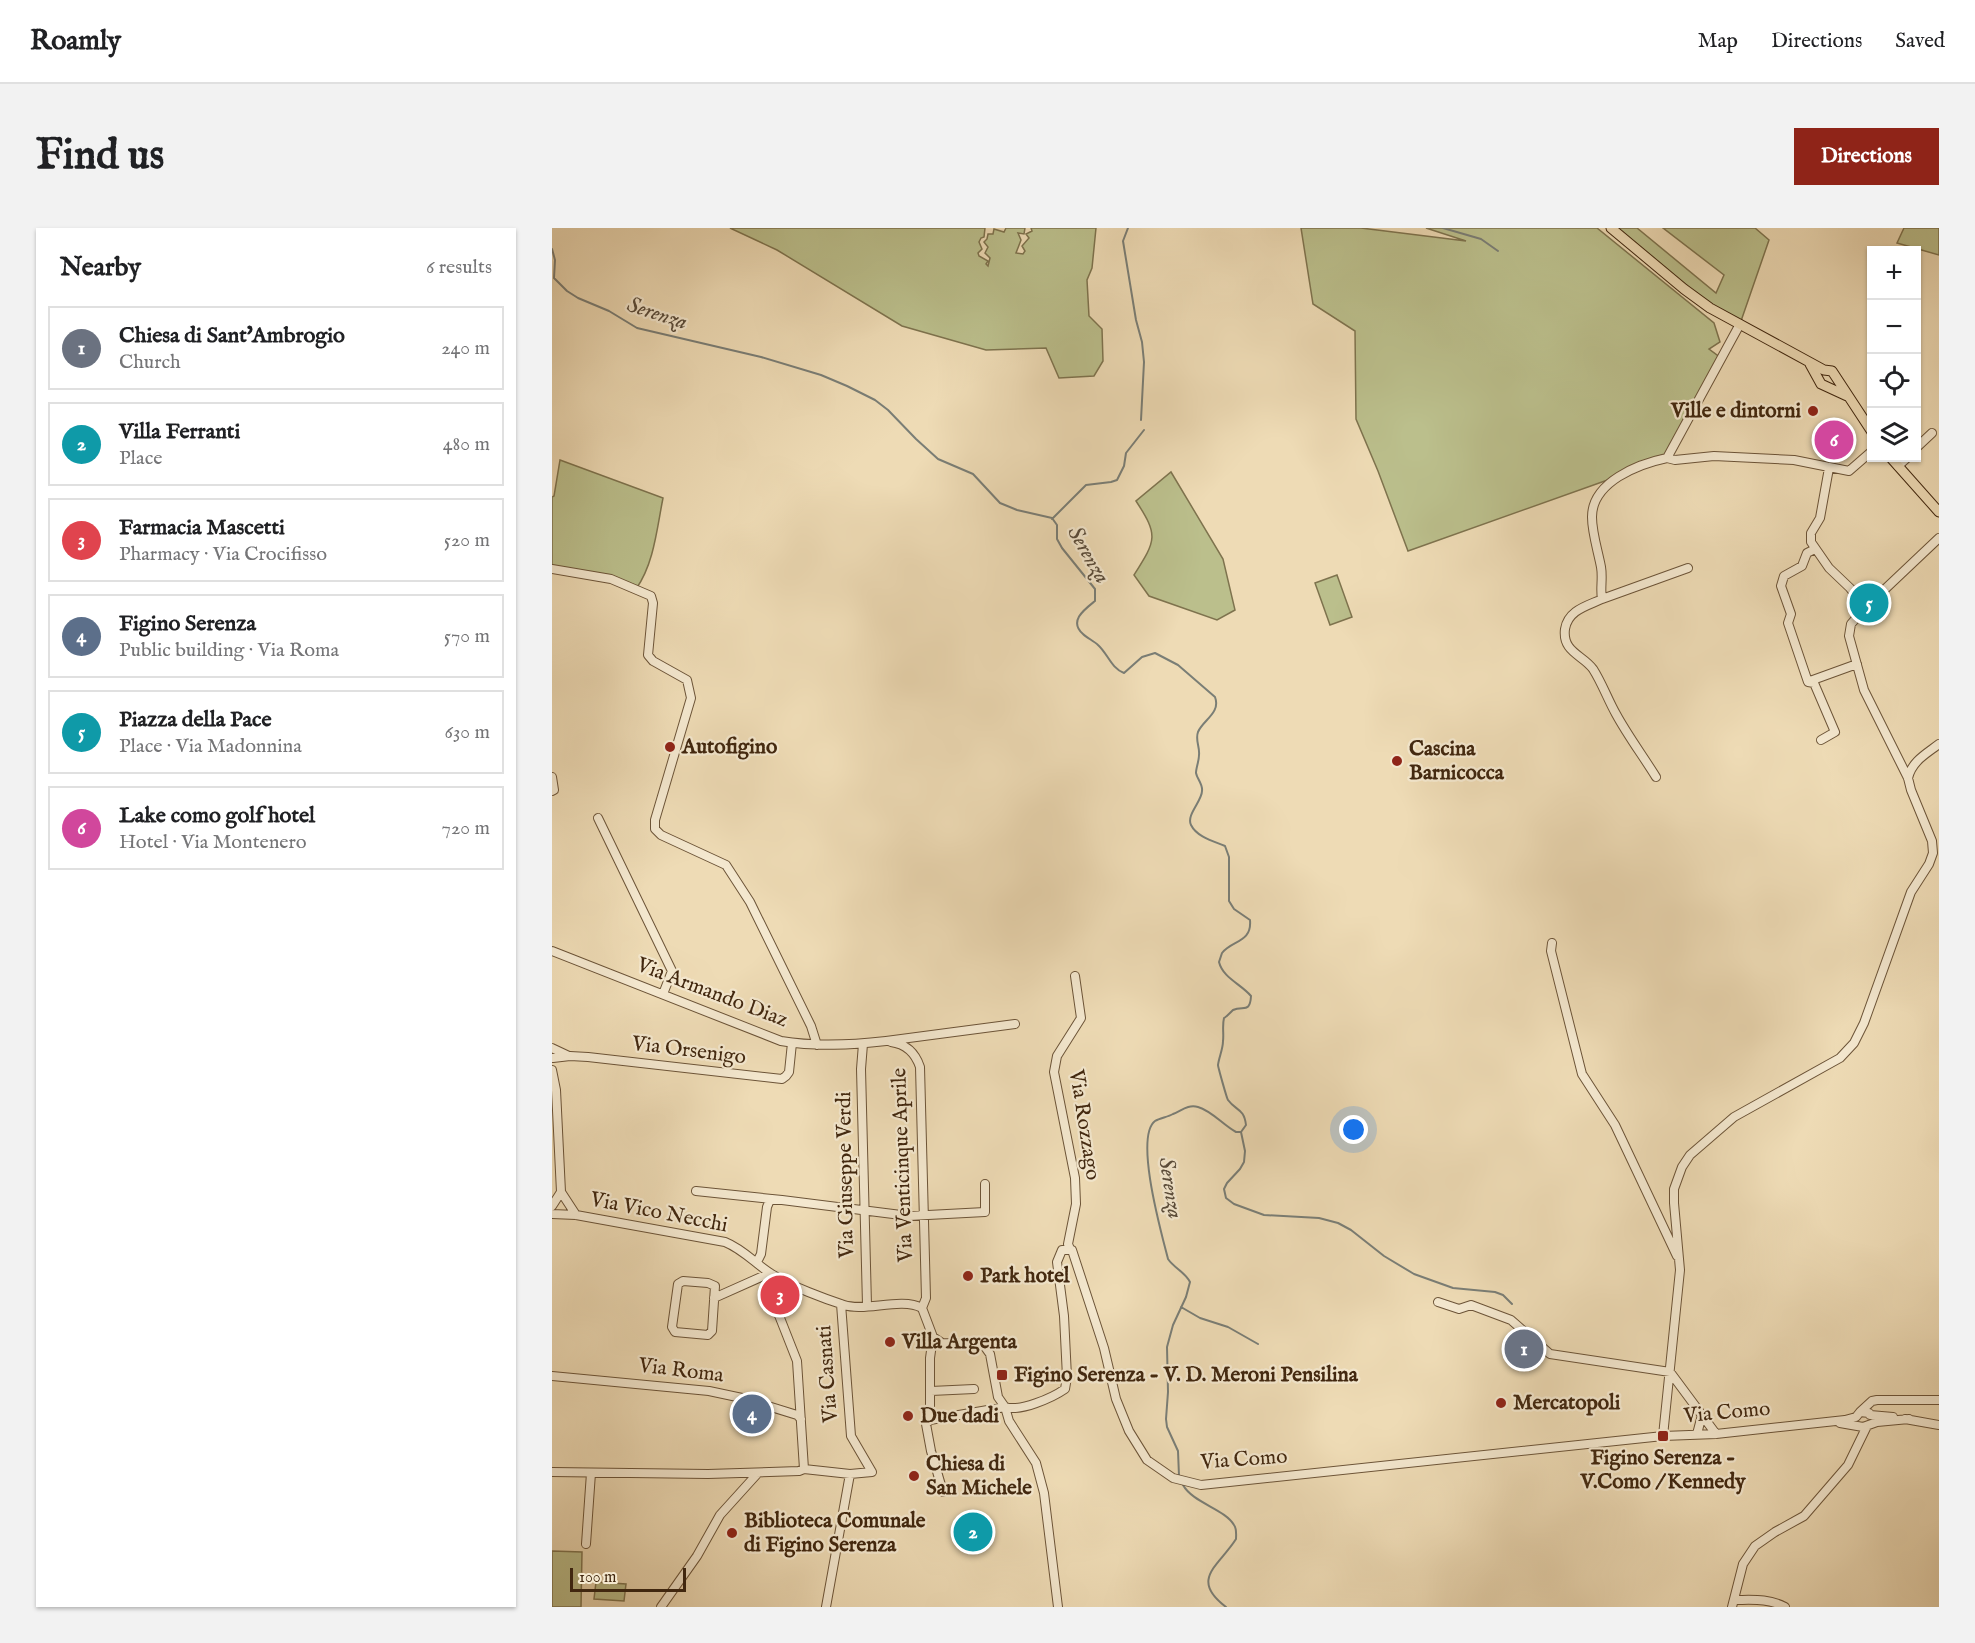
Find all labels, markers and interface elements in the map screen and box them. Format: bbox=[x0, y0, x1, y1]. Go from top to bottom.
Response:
text: Roamly bbox=[30, 24, 121, 59]
text: Map bbox=[1698, 28, 1738, 55]
text: Directions bbox=[1771, 28, 1862, 55]
text: Saved bbox=[1895, 28, 1945, 55]
button: Directions bbox=[1794, 128, 1939, 185]
text: Find us bbox=[36, 130, 164, 183]
map controls bbox=[1867, 246, 1921, 462]
button: + bbox=[1867, 246, 1921, 300]
text: Nearby bbox=[60, 251, 141, 284]
text: 6 results bbox=[426, 255, 492, 280]
water label: Serenza bbox=[623, 291, 691, 337]
button: − bbox=[1867, 300, 1921, 354]
text: Chiesa di Sant'Ambrogio bbox=[119, 322, 345, 350]
text: 1 bbox=[78, 336, 85, 361]
text: 240 m bbox=[441, 336, 490, 361]
text: Church bbox=[119, 350, 181, 375]
button: locate bbox=[1867, 354, 1921, 408]
place label: Ville e dintorni bbox=[1670, 398, 1801, 425]
marker: Ville e dintorni bbox=[1806, 404, 1820, 418]
button: layers bbox=[1867, 408, 1921, 462]
text: Villa Ferranti bbox=[119, 418, 240, 446]
pin: 6 bbox=[1814, 418, 1854, 462]
text: 2 bbox=[77, 432, 86, 457]
text: 480 m bbox=[443, 432, 490, 457]
text: Place bbox=[119, 446, 162, 471]
text: Farmacia Mascetti bbox=[119, 514, 285, 542]
water label: Serenza bbox=[1060, 521, 1116, 589]
text: 3 bbox=[78, 528, 85, 553]
text: 520 m bbox=[444, 528, 490, 553]
text: Pharmacy · Via Crocifisso bbox=[119, 542, 327, 567]
pin: 5 bbox=[1850, 580, 1888, 626]
text: Figino Serenza bbox=[119, 610, 256, 638]
text: 4 bbox=[77, 624, 86, 649]
text: 570 m bbox=[444, 624, 490, 649]
text: Public building · Via Roma bbox=[119, 638, 339, 663]
text: Piazza della Pace bbox=[119, 706, 272, 734]
text: 5 bbox=[78, 720, 85, 745]
text: 630 m bbox=[444, 720, 490, 745]
text: Place · Via Madonnina bbox=[119, 734, 302, 759]
place label: Autofigino bbox=[681, 734, 778, 761]
place label: Cascina Barnicocca bbox=[1409, 736, 1505, 787]
marker: Autofigino bbox=[663, 740, 677, 754]
marker: Cascina Barnicocca bbox=[1390, 754, 1404, 768]
text: Lake como golf hotel bbox=[119, 802, 315, 830]
text: 6 bbox=[77, 816, 86, 841]
text: 720 m bbox=[442, 816, 490, 841]
text: Hotel · Via Montenero bbox=[119, 830, 307, 855]
street label: Via Armando Diaz bbox=[632, 951, 792, 1034]
street label: Via Orsenigo bbox=[629, 1030, 748, 1071]
street label: Via Venticinque Aprile bbox=[886, 1067, 920, 1264]
street label: Via Rozzago bbox=[1062, 1067, 1106, 1182]
street label: Via Giuseppe Verdi bbox=[831, 1091, 861, 1260]
your location bbox=[1339, 1115, 1368, 1144]
water label: Serenza bbox=[1151, 1155, 1189, 1221]
street label: Via Vico Necchi bbox=[587, 1186, 730, 1240]
place label: Park hotel bbox=[980, 1263, 1071, 1290]
marker: Park hotel bbox=[961, 1269, 975, 1283]
pin: 3 bbox=[760, 1272, 800, 1318]
street label: Via Casnati bbox=[811, 1324, 845, 1425]
pin: 1 bbox=[1504, 1326, 1544, 1372]
place label: Villa Argenta bbox=[901, 1329, 1018, 1356]
marker: Villa Argenta bbox=[883, 1335, 897, 1349]
street label: Via Roma bbox=[636, 1352, 726, 1390]
place label: Figino Serenza - V. D. Meroni Pensilina bbox=[1014, 1362, 1359, 1389]
marker: Figino Serenza - V. D. Meroni Pensilina bbox=[995, 1368, 1009, 1382]
place label: Mercatopoli bbox=[1513, 1390, 1621, 1417]
pin: 4 bbox=[732, 1392, 772, 1436]
marker: Mercatopoli bbox=[1494, 1396, 1508, 1410]
street label: Via Como bbox=[1682, 1396, 1771, 1430]
place label: Due dadi bbox=[920, 1403, 999, 1430]
marker: Due dadi bbox=[901, 1409, 915, 1423]
marker: Figino Serenza - V.Como / Kennedy bbox=[1656, 1429, 1670, 1443]
street label: Via Como bbox=[1199, 1444, 1288, 1477]
place label: Figino Serenza - V.Como / Kennedy bbox=[1579, 1445, 1746, 1496]
place label: Chiesa di San Michele bbox=[926, 1451, 1032, 1502]
marker: Chiesa di San Michele bbox=[907, 1469, 921, 1483]
place label: Biblioteca Comunale di Figino Serenza bbox=[744, 1508, 926, 1559]
pin: 2 bbox=[954, 1510, 992, 1554]
marker: Biblioteca Comunale di Figino Serenza bbox=[725, 1526, 739, 1540]
scale bar bbox=[570, 1565, 686, 1592]
text: 100 m bbox=[579, 1568, 616, 1588]

